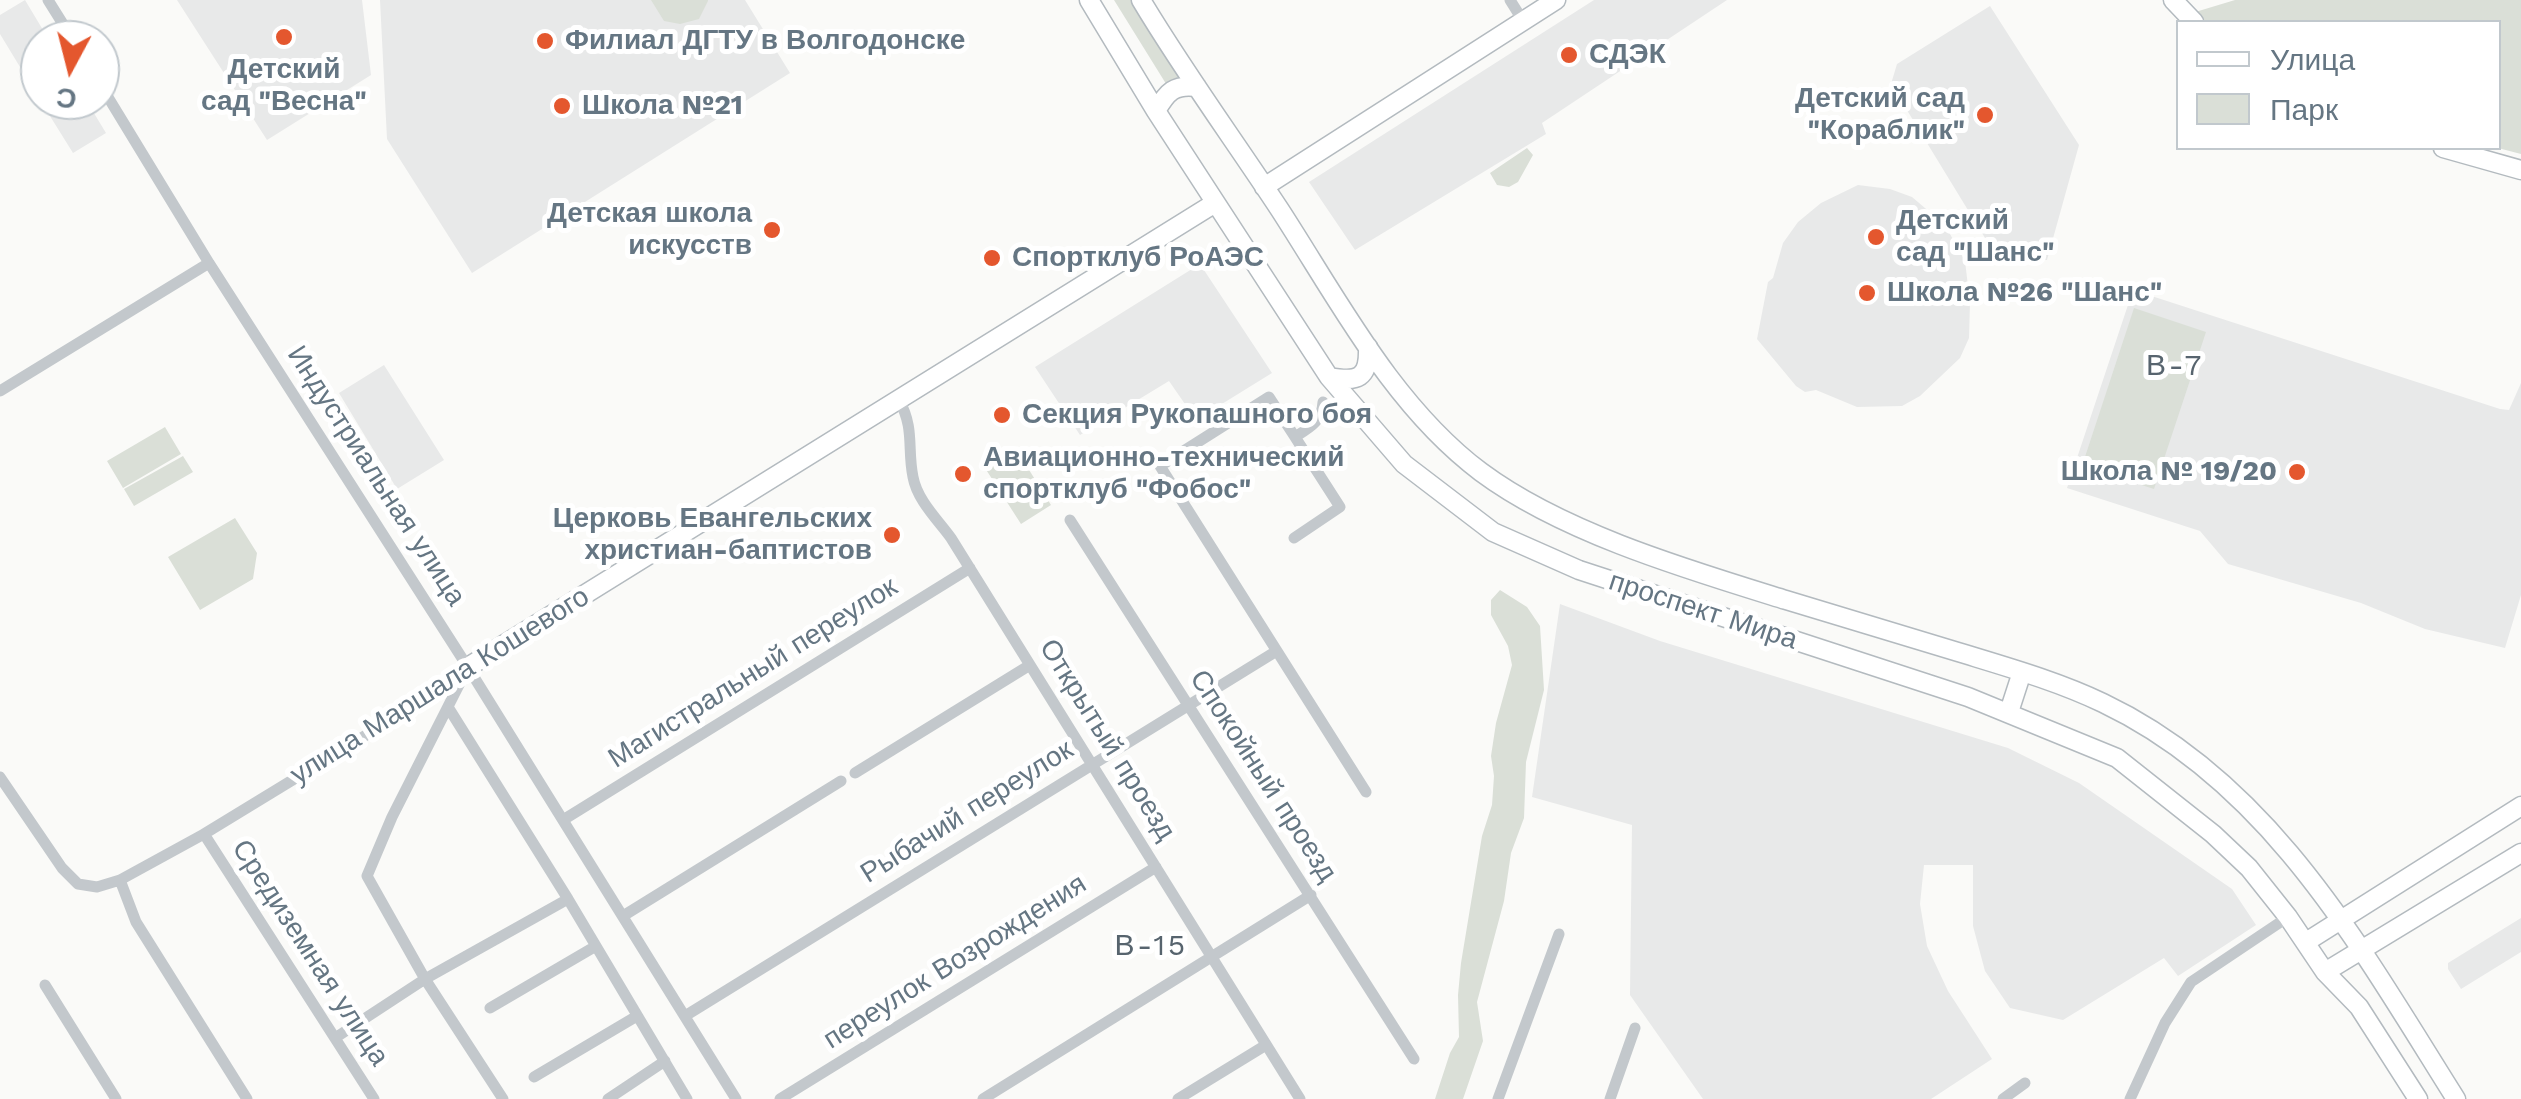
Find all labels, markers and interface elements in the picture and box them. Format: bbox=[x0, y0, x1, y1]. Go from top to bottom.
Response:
north arrow bbox=[20, 20, 120, 120]
legend bbox=[2176, 20, 2501, 150]
place label: Филиал ДГТУ в Волгодонске bbox=[565, 24, 965, 58]
marker: Детский сад "Весна" bbox=[273, 26, 295, 48]
marker: Филиал ДГТУ в Волгодонске bbox=[534, 30, 556, 52]
place label: СДЭК bbox=[1589, 38, 1666, 72]
text: Улица bbox=[2270, 42, 2355, 77]
marker: СДЭК bbox=[1558, 44, 1580, 66]
place label: Детский сад "Весна" bbox=[201, 53, 367, 119]
text: С bbox=[54, 81, 79, 116]
place label: Детский сад "Кораблик" bbox=[1795, 82, 1965, 148]
place label: Школа №21 bbox=[582, 89, 743, 123]
text: Парк bbox=[2270, 92, 2338, 127]
marker: Школа №21 bbox=[551, 95, 573, 117]
marker: Детский сад "Кораблик" bbox=[1974, 104, 1996, 126]
place label: Детская школа искусств bbox=[547, 197, 752, 263]
place label: Детский сад "Шанс" bbox=[1896, 204, 2054, 270]
marker: Детская школа искусств bbox=[761, 219, 783, 241]
marker: Детский сад "Шанс" bbox=[1865, 226, 1887, 248]
place label: Спортклуб РоАЭС bbox=[1012, 241, 1264, 275]
marker: Спортклуб РоАЭС bbox=[981, 247, 1003, 269]
place label: Школа №26 "Шанс" bbox=[1887, 276, 2162, 310]
marker: Школа №26 "Шанс" bbox=[1856, 282, 1878, 304]
street label: Индустриальная улица bbox=[279, 340, 473, 612]
district label: В-7 bbox=[2146, 348, 2204, 384]
place label: Секция Рукопашного боя bbox=[1022, 398, 1372, 432]
marker: Секция Рукопашного боя bbox=[991, 404, 1013, 426]
place label: Авиационно-технический спортклуб "Фобос" bbox=[983, 441, 1345, 507]
place label: Школа № 19/20 bbox=[2061, 455, 2277, 489]
marker: Школа № 19/20 bbox=[2286, 461, 2308, 483]
marker: Авиационно-технический спортклуб "Фобос" bbox=[952, 463, 974, 485]
place label: Церковь Евангельских христиан-баптистов bbox=[553, 502, 872, 568]
marker: Церковь Евангельских христиан-баптистов bbox=[881, 524, 903, 546]
street label: проспект Мира bbox=[1605, 565, 1801, 657]
street label: Магистральный переулок bbox=[602, 570, 904, 776]
street label: улица Маршала Кошевого bbox=[284, 580, 596, 792]
street label: Открытый проезд bbox=[1032, 633, 1182, 847]
street label: Спокойный проезд bbox=[1182, 664, 1344, 888]
street label: Рыбачий переулок bbox=[855, 733, 1079, 891]
street label: Средиземная улица bbox=[224, 834, 396, 1072]
street label: переулок Возрождения bbox=[817, 867, 1093, 1057]
district label: В-15 bbox=[1114, 928, 1188, 964]

